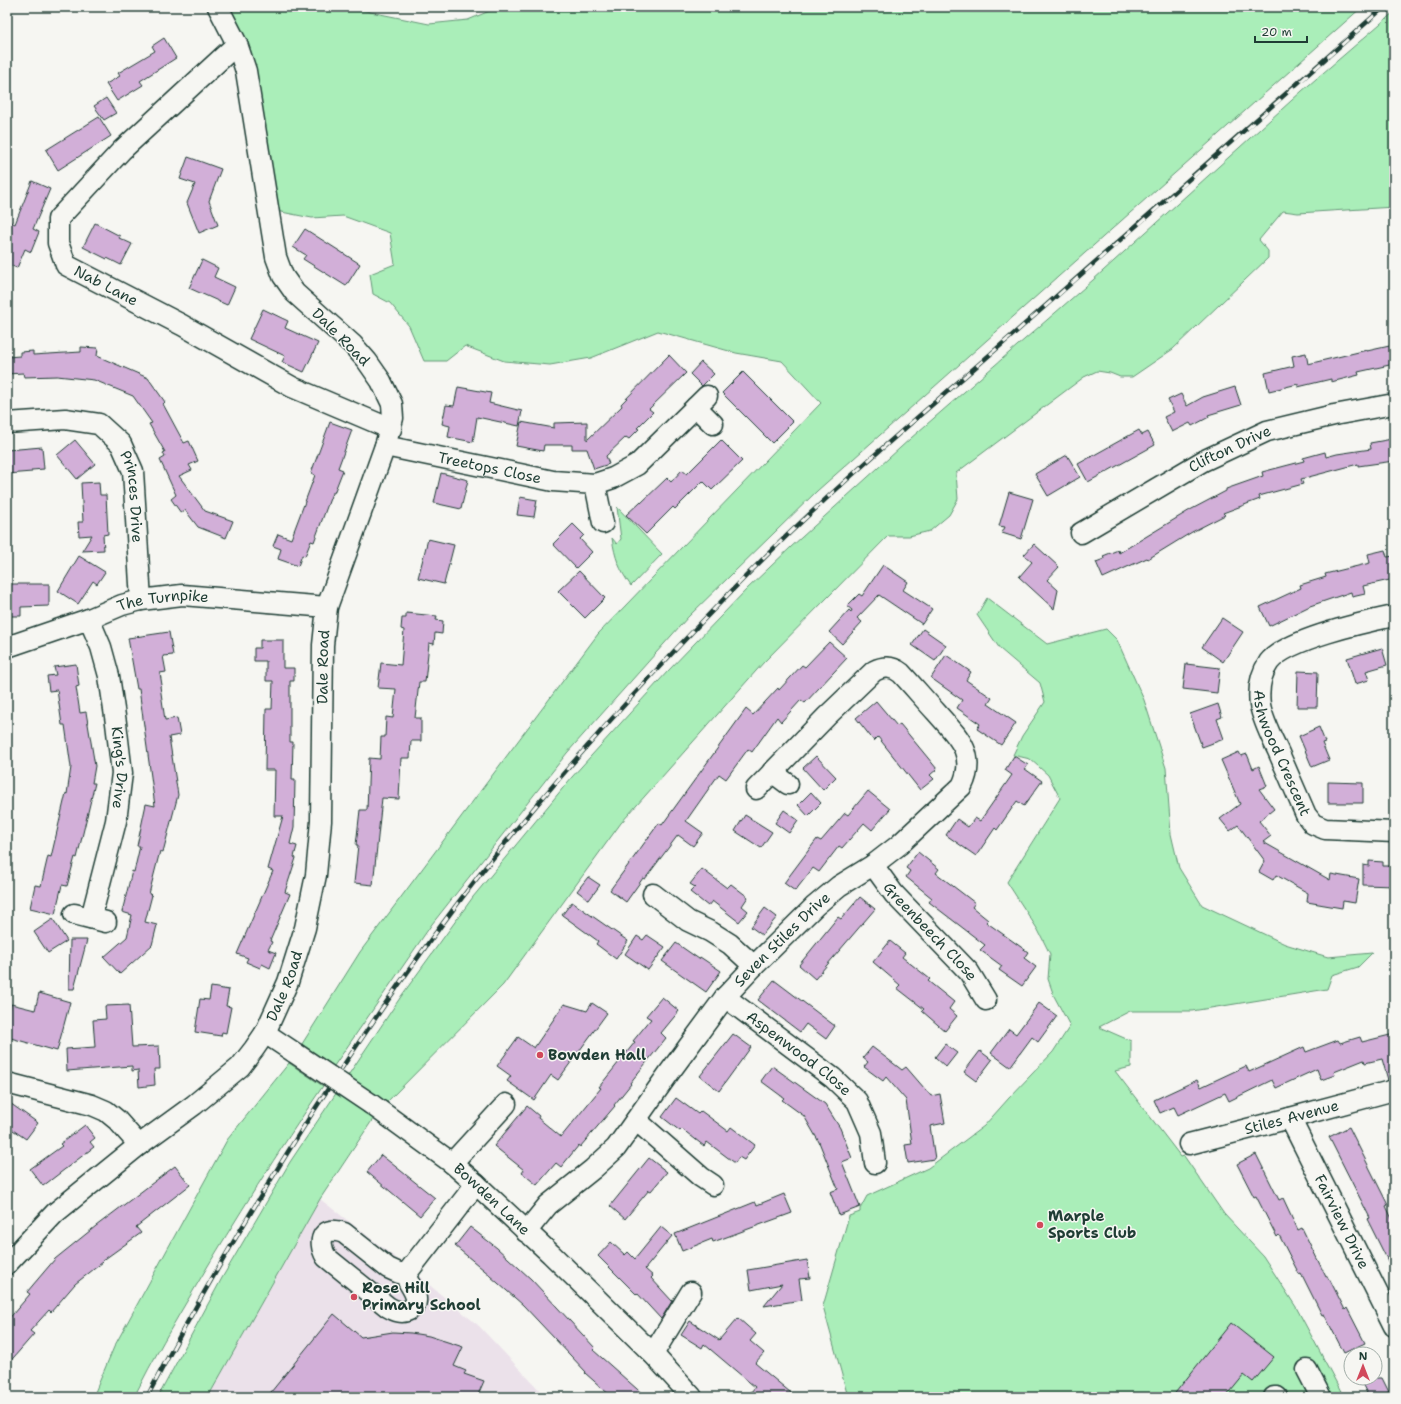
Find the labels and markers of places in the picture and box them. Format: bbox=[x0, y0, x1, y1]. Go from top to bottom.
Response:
place label: Bowden Hall bbox=[548, 1045, 646, 1065]
marker: Bowden Hall bbox=[535, 1050, 545, 1060]
place label: Marple Sports Club bbox=[1048, 1206, 1136, 1243]
marker: Marple Sports Club bbox=[1035, 1220, 1045, 1230]
place label: Rose Hill Primary School bbox=[362, 1278, 481, 1315]
marker: Rose Hill Primary School bbox=[349, 1292, 359, 1302]

